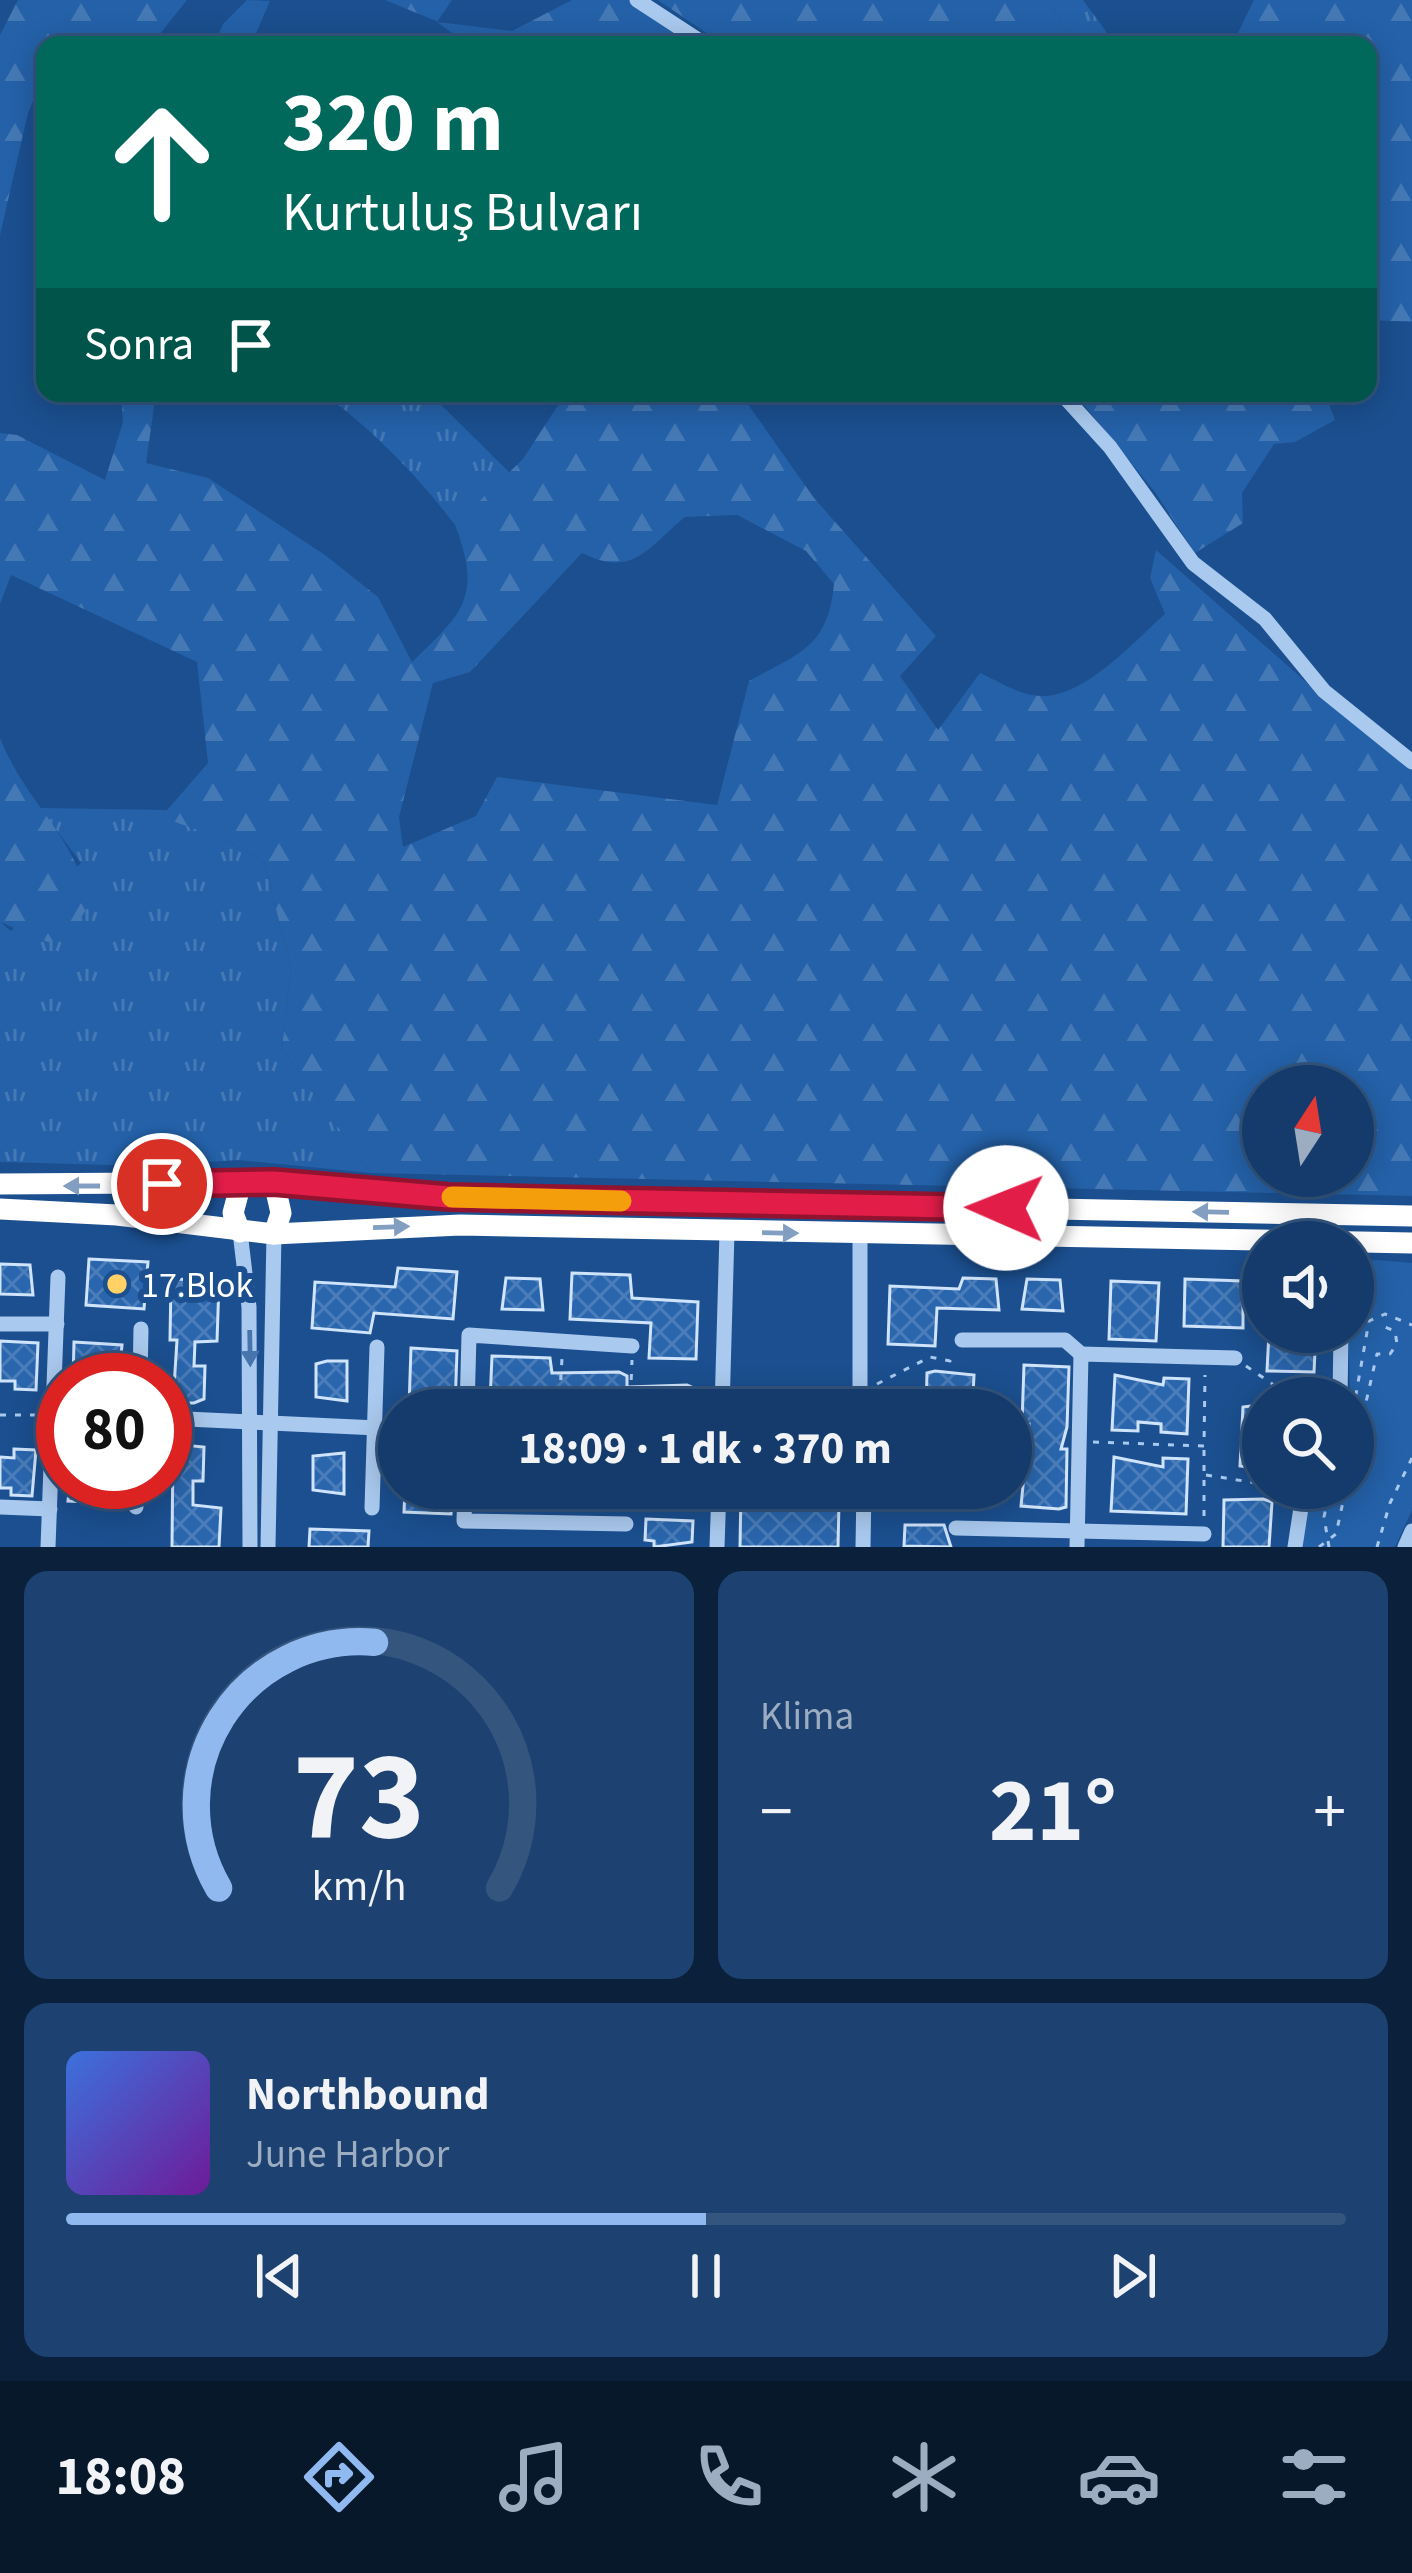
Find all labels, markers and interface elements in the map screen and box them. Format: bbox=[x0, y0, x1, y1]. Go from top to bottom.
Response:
text: 320 m bbox=[282, 64, 504, 184]
icon: ahead bbox=[84, 84, 240, 240]
text: Kurtuluş Bulvarı bbox=[282, 175, 643, 252]
icon: arrive bbox=[218, 312, 284, 378]
text: Sonra bbox=[84, 313, 194, 377]
north arrow bbox=[1242, 1065, 1374, 1197]
map controls bbox=[1242, 1065, 1374, 1509]
pin bbox=[111, 1133, 213, 1235]
position arrow bbox=[943, 1145, 1069, 1271]
icon: arrive bbox=[129, 1151, 195, 1217]
one-way arrow bbox=[62, 1176, 100, 1196]
one-way arrow bbox=[1191, 1202, 1229, 1222]
one-way arrow bbox=[373, 1217, 411, 1236]
button: sound bbox=[1242, 1221, 1374, 1353]
one-way arrow bbox=[762, 1223, 800, 1243]
place label: 17.Blok bbox=[141, 1260, 254, 1311]
marker: 17.Blok bbox=[104, 1271, 130, 1297]
one-way arrow bbox=[241, 1330, 260, 1368]
speed limit sign: 80 bbox=[36, 1353, 192, 1509]
button: search bbox=[1242, 1377, 1374, 1509]
text: 18:09 · 1 dk · 370 m bbox=[518, 1417, 892, 1481]
text: Klima bbox=[760, 1689, 854, 1745]
text: 73 bbox=[293, 1709, 425, 1887]
text: 21° bbox=[989, 1748, 1117, 1876]
text: − bbox=[760, 1765, 793, 1859]
text: + bbox=[1313, 1765, 1346, 1859]
text: km/h bbox=[311, 1856, 407, 1917]
text: Northbound bbox=[246, 2063, 490, 2127]
text: June Harbor bbox=[246, 2127, 449, 2183]
icon: previous bbox=[246, 2243, 312, 2309]
icon: pause bbox=[673, 2243, 739, 2309]
icon: next bbox=[1100, 2243, 1166, 2309]
icon: directions bbox=[297, 2435, 381, 2519]
icon: music bbox=[492, 2435, 576, 2519]
icon: phone bbox=[687, 2435, 771, 2519]
icon: climate bbox=[882, 2435, 966, 2519]
icon: car bbox=[1077, 2435, 1161, 2519]
icon: filters bbox=[1272, 2435, 1356, 2519]
text: 18:08 bbox=[56, 2439, 186, 2516]

